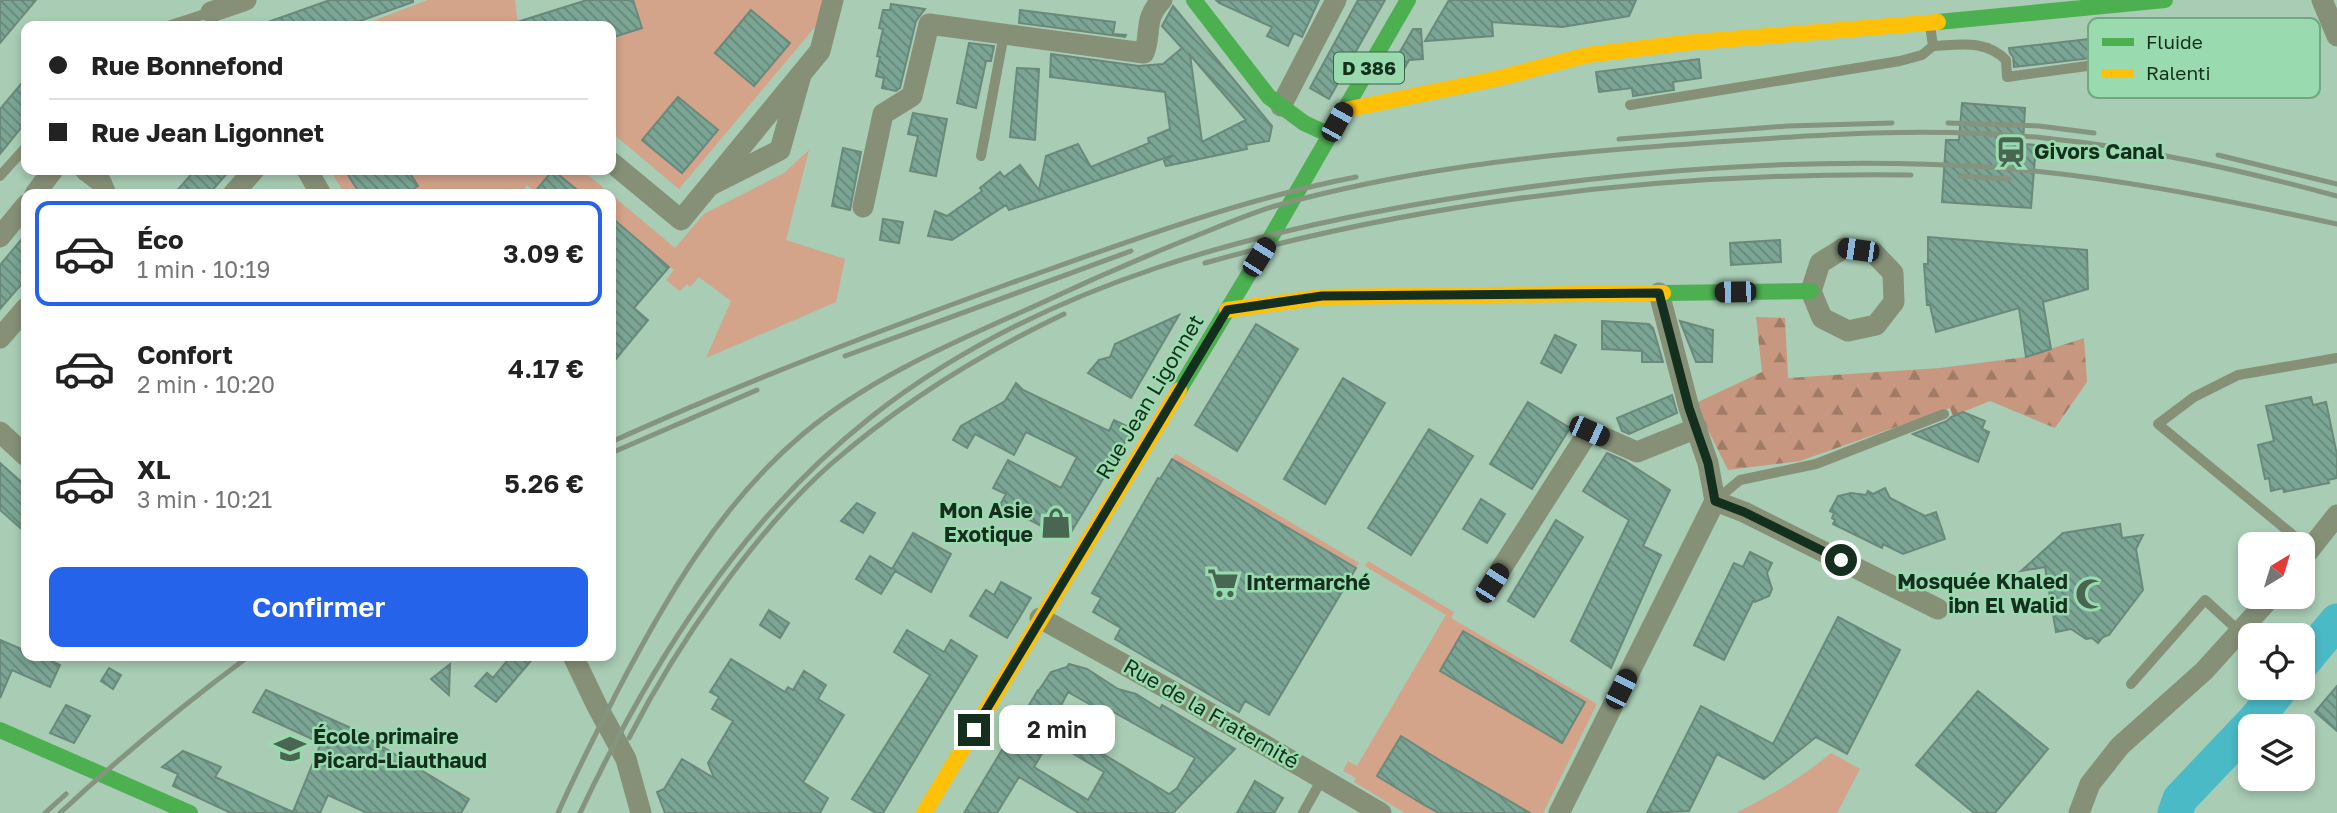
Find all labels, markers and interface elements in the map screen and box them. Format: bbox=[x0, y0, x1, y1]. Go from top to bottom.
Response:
legend bbox=[2088, 18, 2320, 98]
text: Fluide bbox=[2146, 30, 2203, 53]
text: Rue Bonnefond bbox=[91, 50, 283, 81]
road number: D 386 bbox=[1334, 52, 1404, 83]
text: Ralenti bbox=[2146, 61, 2211, 84]
car bbox=[1318, 99, 1357, 145]
text: Rue Jean Ligonnet bbox=[91, 117, 324, 148]
station icon: Givors Canal bbox=[1994, 135, 2028, 169]
place label: Givors Canal bbox=[2034, 138, 2164, 164]
icon: car bbox=[53, 222, 116, 285]
text: Éco bbox=[137, 224, 184, 255]
car bbox=[1239, 234, 1280, 280]
car bbox=[1836, 237, 1881, 263]
text: 3.09 € bbox=[503, 238, 584, 269]
text: 1 min · 10:19 bbox=[137, 255, 270, 283]
car bbox=[1714, 281, 1757, 303]
street label: Rue Jean Ligonnet bbox=[1090, 309, 1209, 483]
icon: car bbox=[53, 337, 116, 400]
text: Confort bbox=[137, 339, 233, 370]
text: 4.17 € bbox=[508, 353, 584, 384]
text: 2 min · 10:20 bbox=[137, 370, 275, 398]
car bbox=[1566, 413, 1613, 449]
icon: car bbox=[53, 452, 116, 515]
text: XL bbox=[137, 454, 171, 485]
text: 5.26 € bbox=[504, 468, 584, 499]
text: 3 min · 10:21 bbox=[137, 485, 272, 513]
place label: Mon Asie Exotique bbox=[939, 497, 1033, 547]
shop icon: Mon Asie Exotique bbox=[1039, 506, 1073, 540]
north arrow bbox=[2238, 532, 2315, 609]
map controls bbox=[2238, 532, 2315, 791]
route start bbox=[1825, 544, 1857, 576]
car bbox=[1472, 560, 1513, 606]
supermarket icon: Intermarché bbox=[1206, 566, 1240, 600]
button: Confirmer bbox=[49, 567, 588, 647]
place label: Mosquée Khaled ibn El Walid bbox=[1897, 568, 2068, 618]
place label: Intermarché bbox=[1246, 569, 1370, 595]
mosque icon: Mosquée Khaled ibn El Walid bbox=[2074, 577, 2108, 611]
button: locate bbox=[2238, 623, 2315, 700]
street label: Rue de la Fraternité bbox=[1119, 652, 1304, 774]
car bbox=[1603, 666, 1640, 712]
callout: 2 min bbox=[998, 706, 1114, 754]
route end bbox=[958, 714, 990, 746]
button: layers bbox=[2238, 714, 2315, 791]
text: 2 min bbox=[1027, 715, 1087, 743]
place label: École primaire Picard-Liauthaud bbox=[313, 723, 487, 773]
school or university icon: École primaire Picard-Liauthaud bbox=[273, 732, 307, 766]

